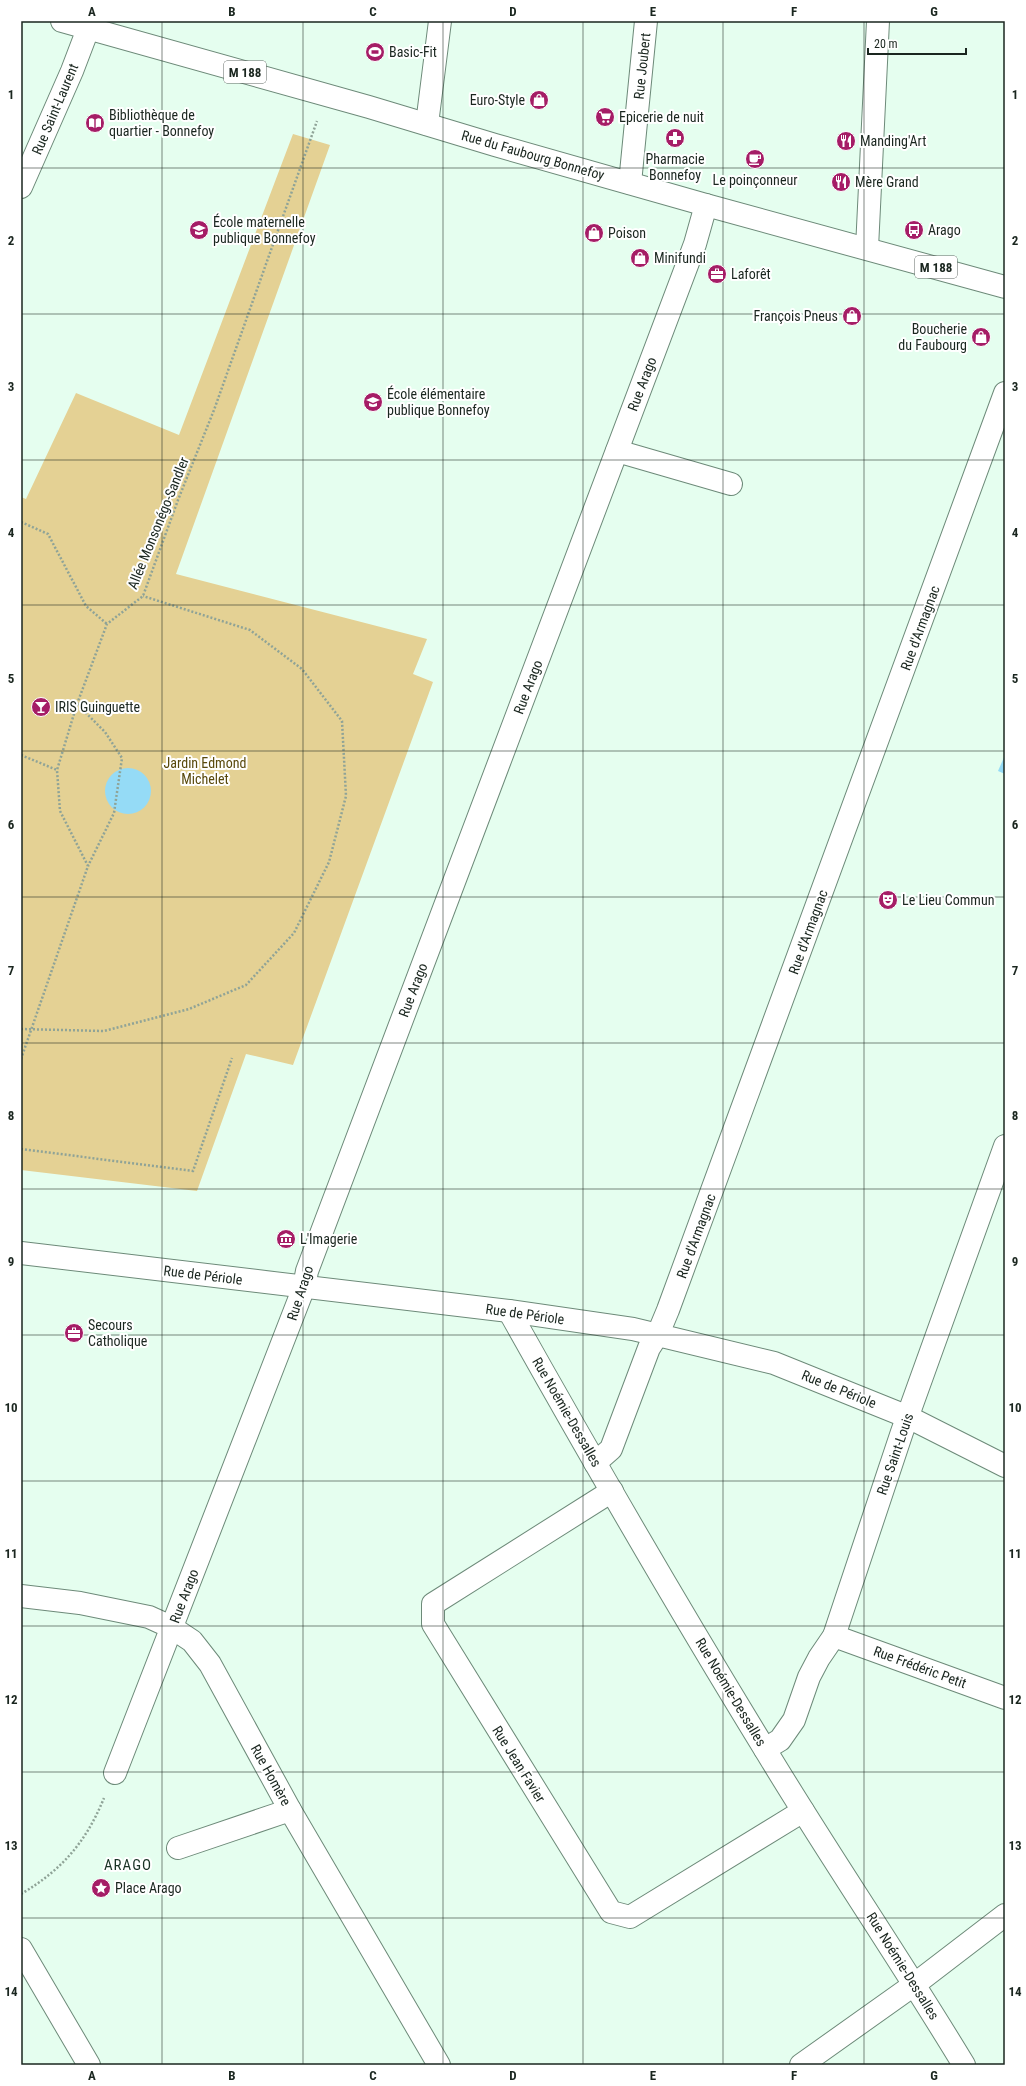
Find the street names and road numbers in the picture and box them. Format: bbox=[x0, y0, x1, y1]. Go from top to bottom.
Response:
street label: Rue Joubert bbox=[631, 32, 653, 100]
street label: Rue Saint-Laurent bbox=[29, 61, 81, 157]
road number: M 188 bbox=[224, 61, 266, 83]
street label: Rue du Faubourg Bonnefoy bbox=[460, 127, 606, 183]
road number: M 188 bbox=[915, 256, 957, 278]
street label: Rue Arago bbox=[624, 355, 660, 413]
street label: Allée Monsonégo-Sandler bbox=[124, 455, 192, 591]
street label: Rue d'Armagnac bbox=[897, 583, 943, 673]
street label: Rue Arago bbox=[510, 658, 546, 716]
street label: Rue d'Armagnac bbox=[785, 887, 831, 977]
street label: Rue Arago bbox=[395, 961, 431, 1019]
street label: Rue d'Armagnac bbox=[673, 1191, 719, 1281]
street label: Rue de Périole bbox=[163, 1262, 244, 1288]
street label: Rue Arago bbox=[284, 1264, 316, 1322]
street label: Rue de Périole bbox=[485, 1301, 566, 1327]
street label: Rue Noémie-Dessalles bbox=[529, 1355, 605, 1469]
street label: Rue de Périole bbox=[799, 1367, 879, 1411]
street label: Rue Saint-Louis bbox=[874, 1411, 916, 1497]
street label: Rue Arago bbox=[166, 1567, 202, 1625]
street label: Rue Noémie-Dessalles bbox=[692, 1635, 770, 1749]
street label: Rue Frédéric Petit bbox=[871, 1643, 969, 1691]
street label: Rue Jean Favier bbox=[489, 1723, 549, 1805]
street label: Rue Homère bbox=[248, 1742, 295, 1809]
street label: Rue Noémie-Dessalles bbox=[864, 1909, 942, 2023]

